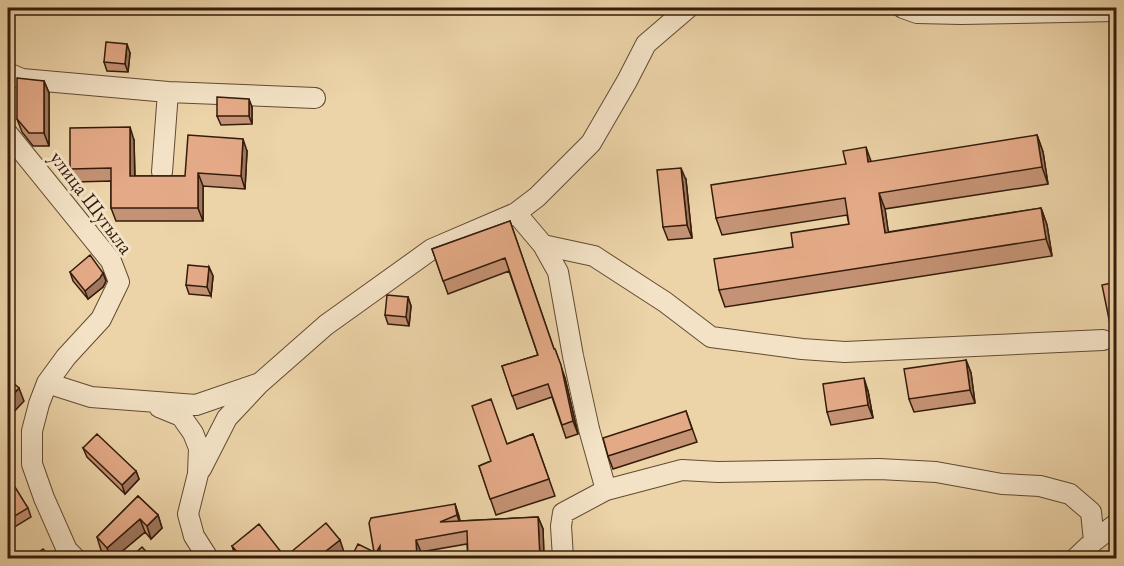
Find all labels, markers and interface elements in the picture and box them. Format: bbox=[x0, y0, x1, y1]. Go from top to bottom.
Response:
street label: улица Шугыла bbox=[44, 145, 140, 260]

